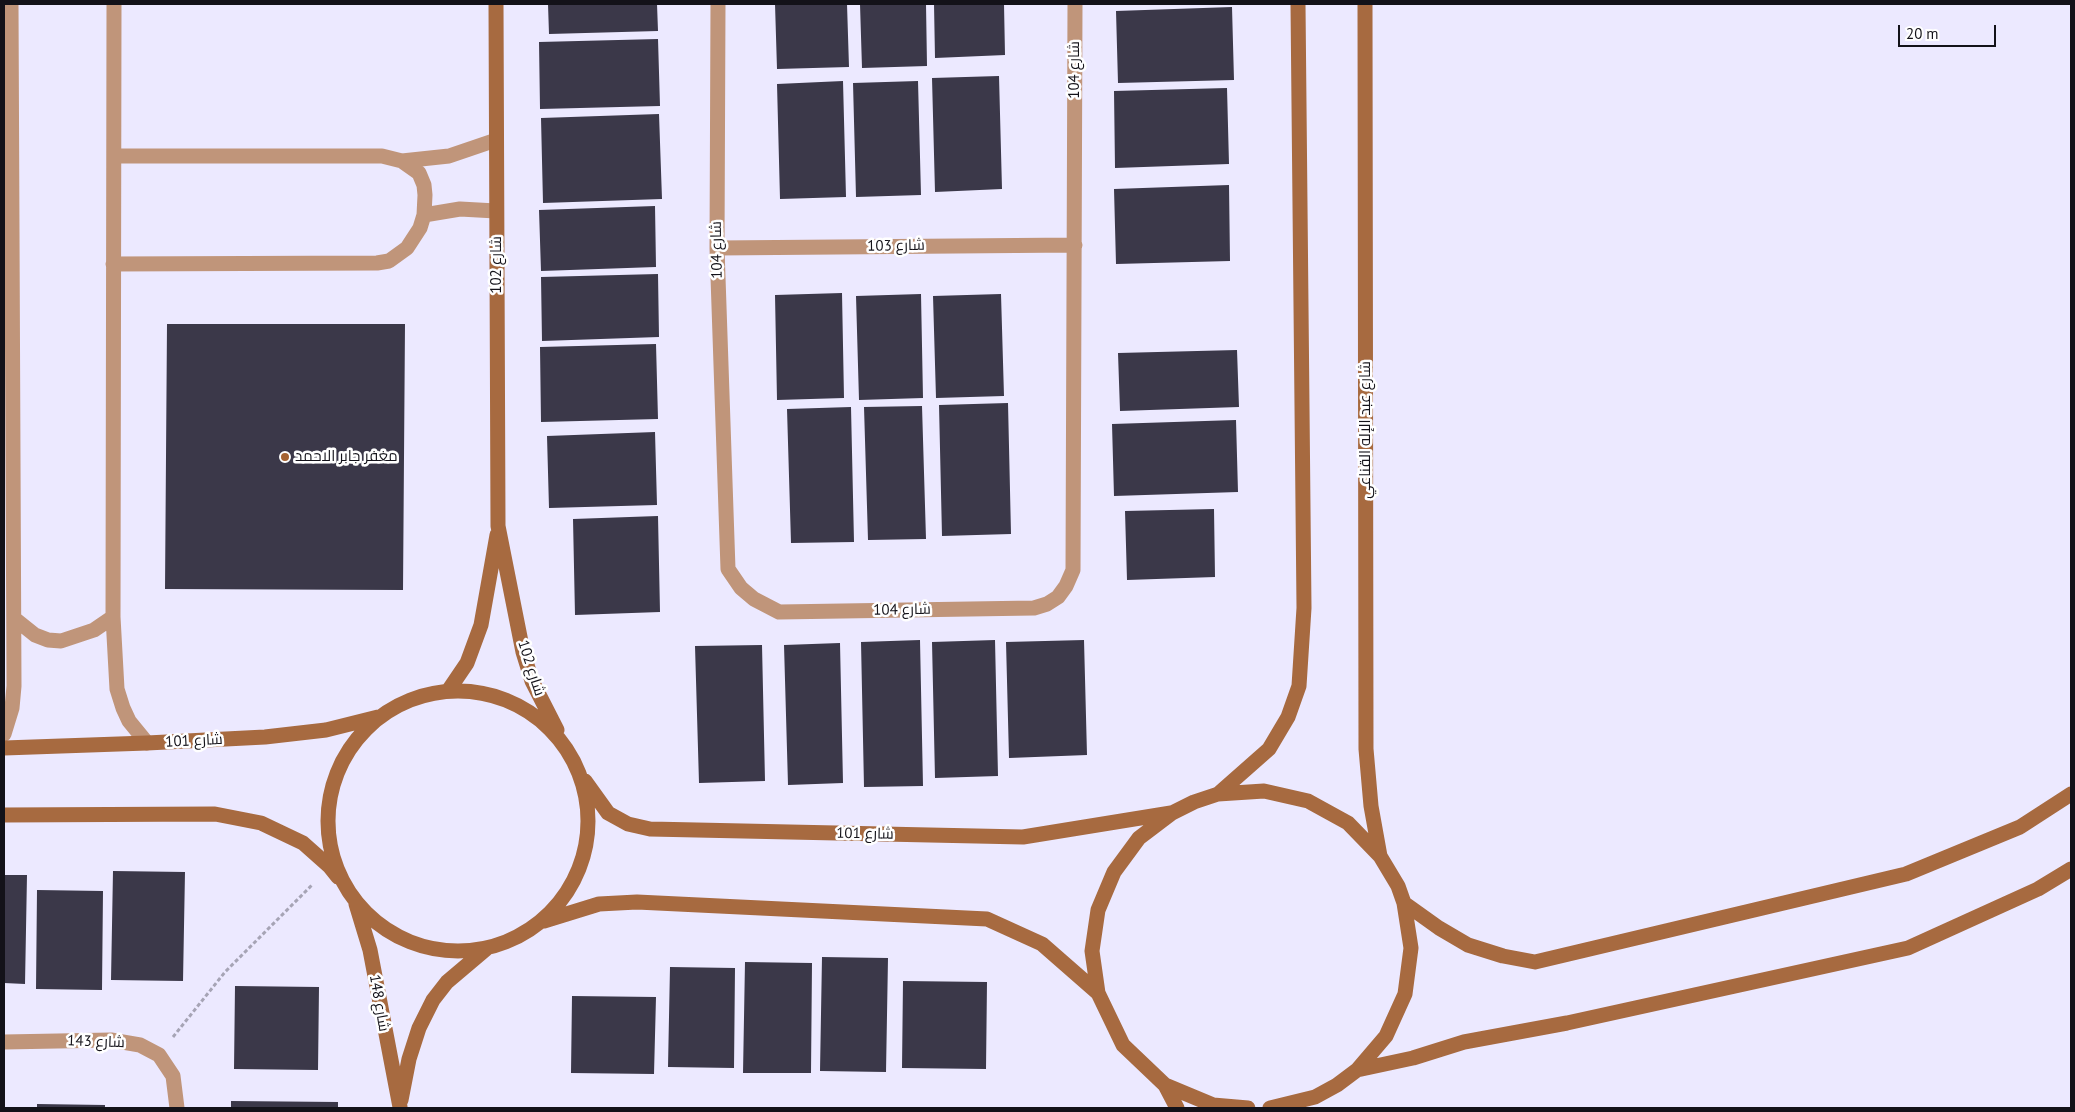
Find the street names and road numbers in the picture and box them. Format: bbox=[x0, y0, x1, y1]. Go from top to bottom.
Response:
street label: شارع 104 bbox=[1066, 41, 1084, 99]
street label: شارع 104 bbox=[707, 221, 727, 279]
street label: شارع 102 bbox=[488, 236, 506, 294]
street label: شارع 103 bbox=[867, 236, 925, 256]
street label: شارع عبد الإله القناعي bbox=[1357, 361, 1375, 499]
street label: شارع 104 bbox=[873, 600, 931, 620]
street label: شارع 102 bbox=[514, 638, 548, 698]
street label: شارع 101 bbox=[165, 731, 223, 751]
street label: شارع 101 bbox=[836, 824, 894, 844]
street label: شارع 148 bbox=[365, 973, 393, 1033]
street label: شارع 143 bbox=[67, 1032, 125, 1052]

